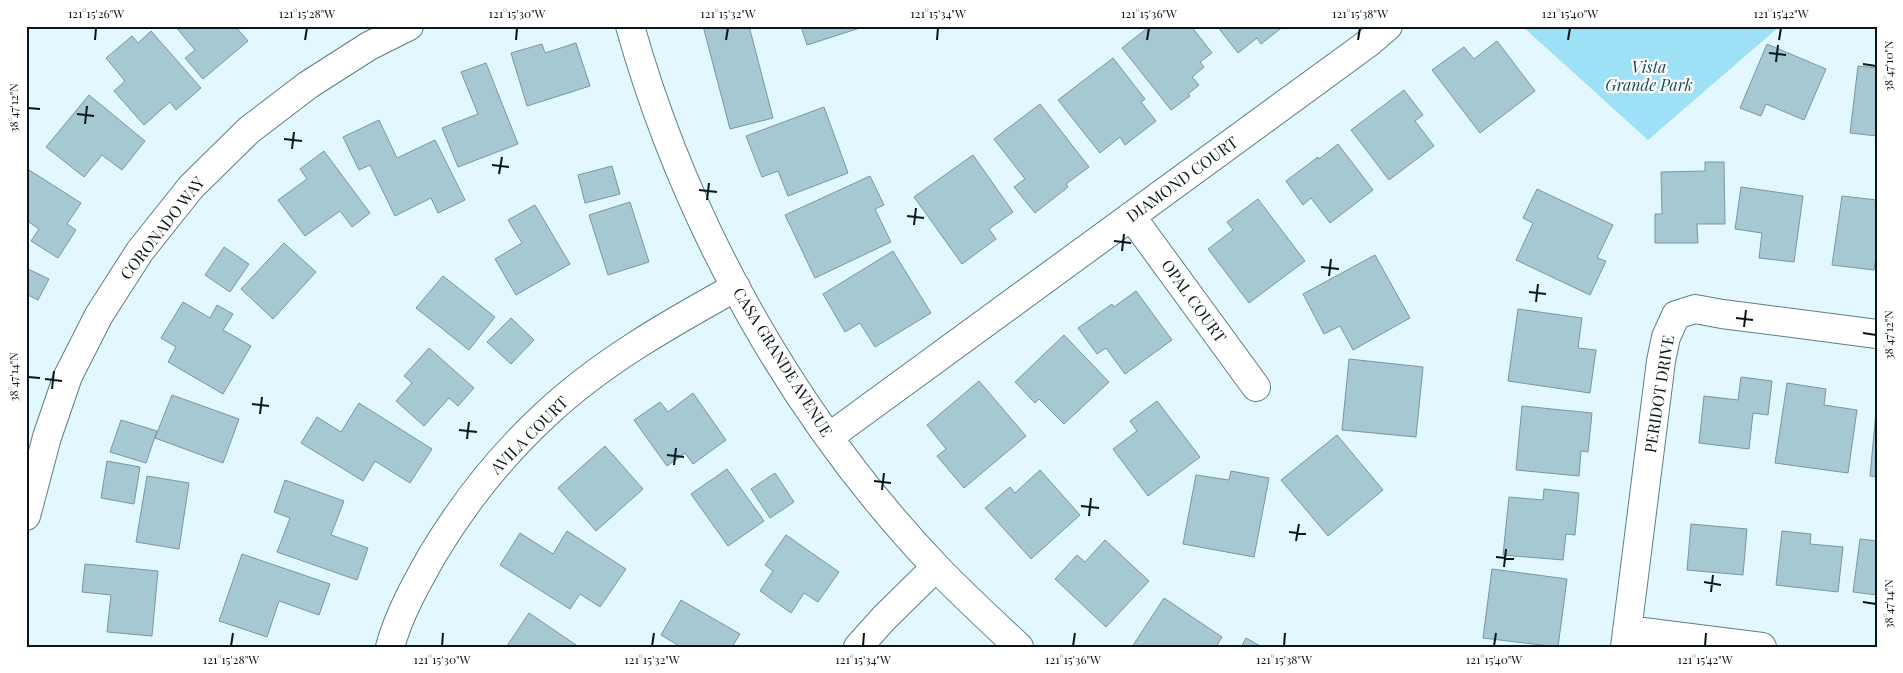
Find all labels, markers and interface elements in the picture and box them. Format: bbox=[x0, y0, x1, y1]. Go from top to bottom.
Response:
text: 121°15'26"W bbox=[68, 5, 124, 21]
text: 121°15'28"W bbox=[279, 5, 335, 21]
text: 121°15'30"W bbox=[489, 5, 546, 21]
text: 121°15'32"W bbox=[700, 5, 756, 21]
text: 121°15'34"W bbox=[910, 5, 966, 21]
text: 121°15'36"W bbox=[1121, 5, 1177, 21]
text: 121°15'38"W bbox=[1332, 5, 1388, 21]
text: 121°15'40"W bbox=[1542, 5, 1598, 21]
text: 121°15'42"W bbox=[1753, 5, 1809, 21]
text: 38°47'10"N bbox=[1880, 40, 1896, 92]
park label: Vista Grande Park bbox=[1605, 56, 1693, 95]
text: 38°47'12"N bbox=[5, 83, 21, 133]
street label: DIAMOND COURT bbox=[1122, 131, 1242, 226]
street label: CORONADO WAY bbox=[115, 172, 209, 283]
street label: OPAL COURT bbox=[1157, 255, 1232, 346]
street label: CASA GRANDE AVENUE bbox=[729, 283, 838, 440]
text: 38°47'12"N bbox=[1880, 310, 1896, 360]
street label: PERIDOT DRIVE bbox=[1639, 334, 1678, 454]
text: 38°47'14"N bbox=[5, 352, 21, 402]
street label: AVILA COURT bbox=[484, 391, 572, 479]
text: 38°47'14"N bbox=[1880, 579, 1896, 629]
text: 121°15'28"W bbox=[203, 651, 259, 667]
text: 121°15'30"W bbox=[414, 651, 471, 667]
text: 121°15'32"W bbox=[624, 651, 680, 667]
text: 121°15'34"W bbox=[835, 651, 891, 667]
text: 121°15'36"W bbox=[1045, 651, 1101, 667]
text: 121°15'38"W bbox=[1256, 651, 1312, 667]
text: 121°15'40"W bbox=[1466, 651, 1522, 667]
text: 121°15'42"W bbox=[1677, 651, 1733, 667]

